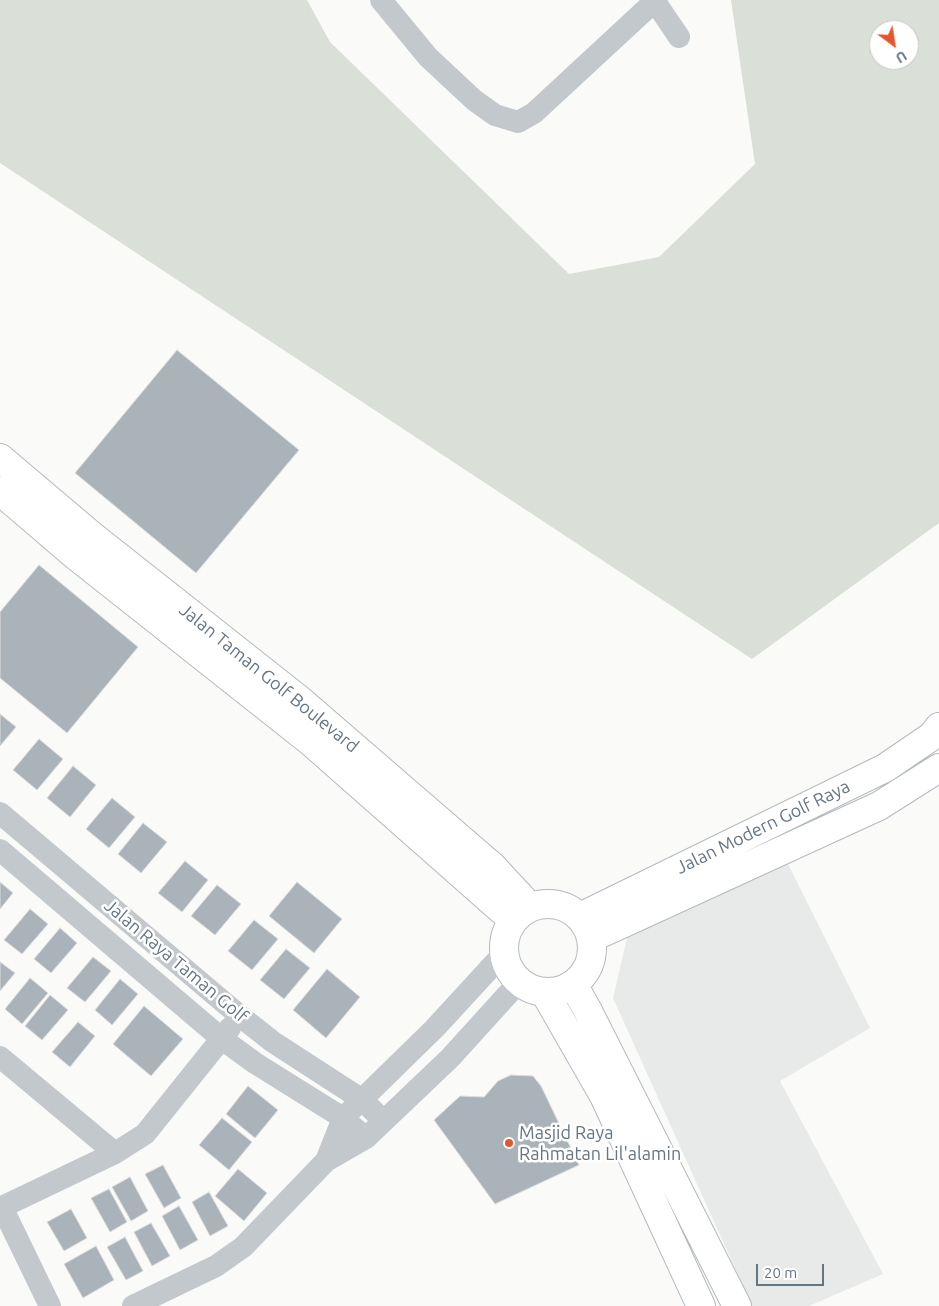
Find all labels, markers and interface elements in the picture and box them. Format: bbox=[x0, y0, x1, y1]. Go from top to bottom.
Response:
north arrow bbox=[869, 20, 919, 70]
text: U bbox=[893, 48, 910, 66]
street label: Jalan Taman Golf Boulevard bbox=[175, 599, 363, 757]
street label: Jalan Modern Golf Raya bbox=[672, 775, 854, 879]
street label: Jalan Raya Taman Golf bbox=[100, 895, 252, 1027]
place label: Masjid Raya Rahmatan Lil'alamin bbox=[519, 1122, 681, 1164]
marker: Masjid Raya Rahmatan Lil'alamin bbox=[503, 1137, 515, 1149]
scale bar bbox=[759, 1254, 826, 1286]
text: 20 m bbox=[764, 1264, 797, 1281]

